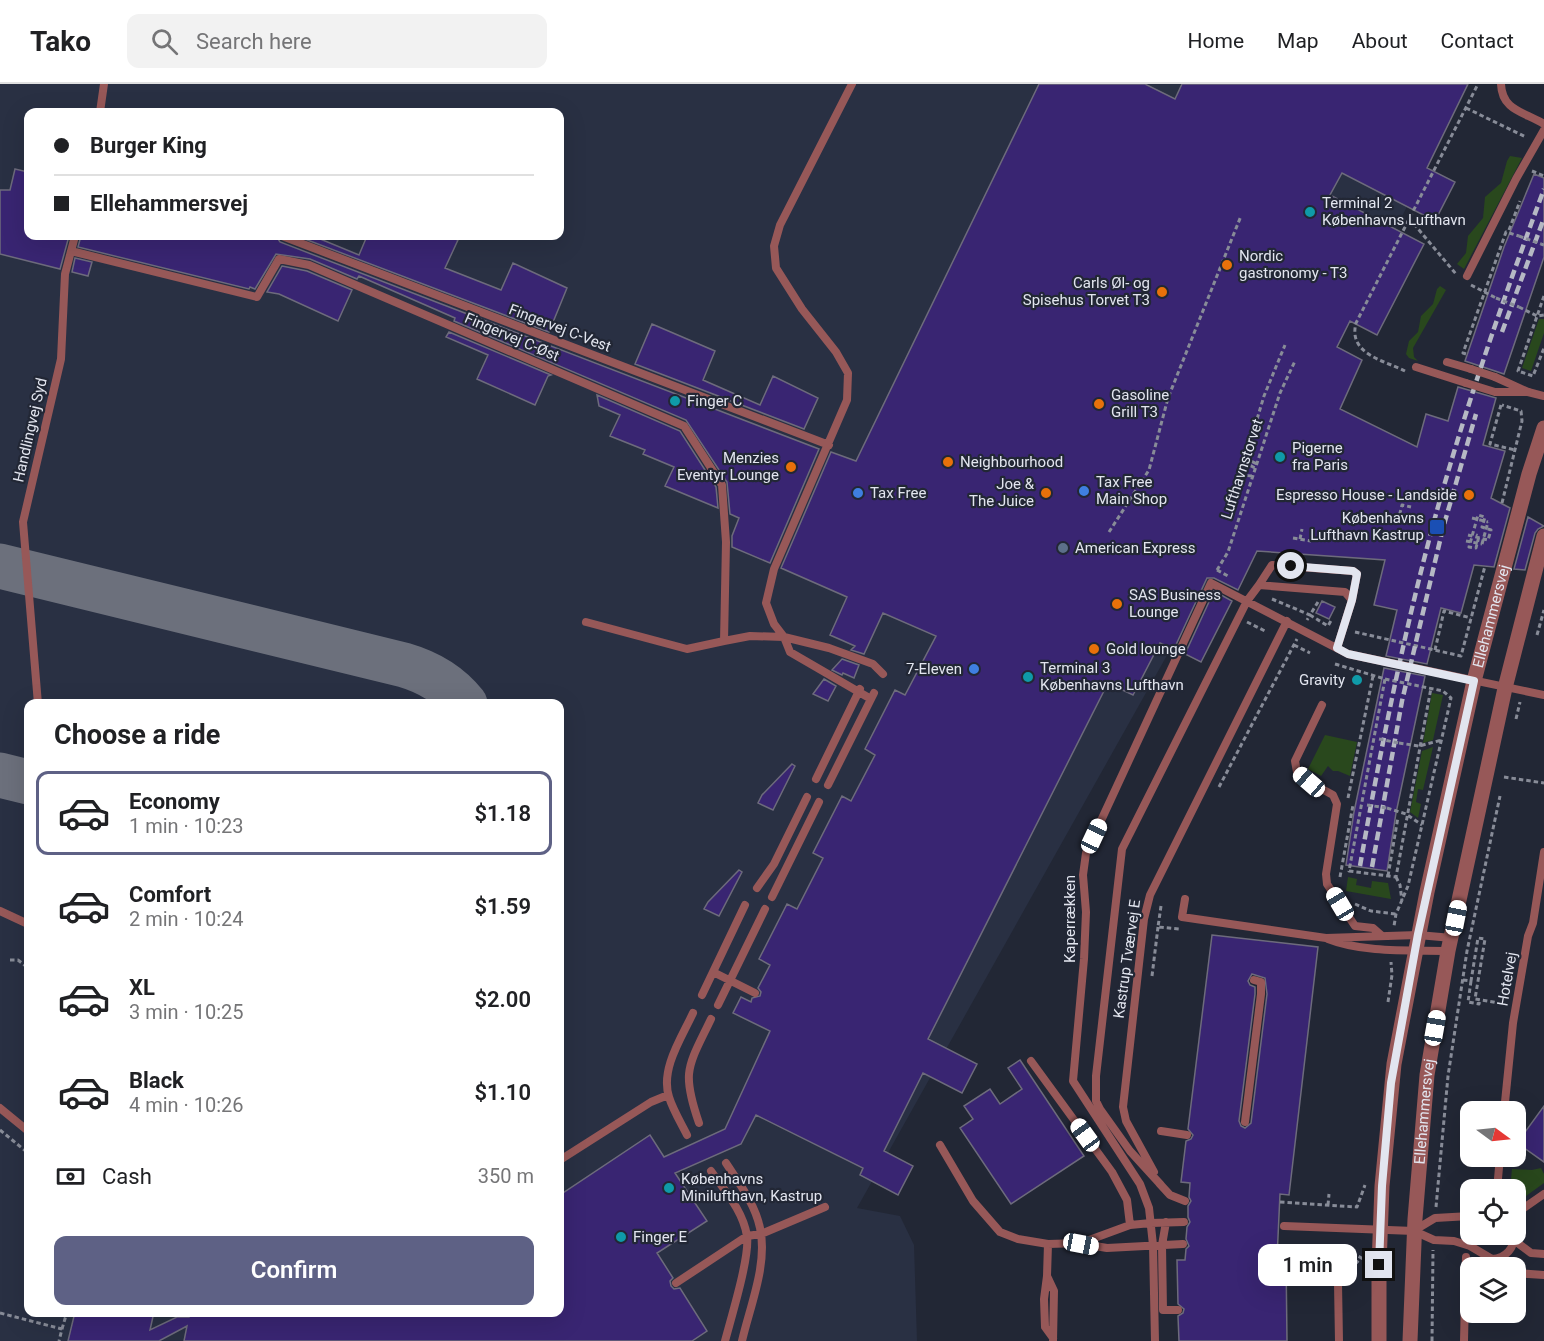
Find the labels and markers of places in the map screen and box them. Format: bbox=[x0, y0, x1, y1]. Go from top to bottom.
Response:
place label: Terminal 2 Københavns Lufthavn bbox=[1322, 194, 1466, 229]
marker: Terminal 2 Københavns Lufthavn bbox=[1303, 205, 1317, 219]
place label: Nordic gastronomy - T3 bbox=[1239, 247, 1348, 282]
marker: Nordic gastronomy - T3 bbox=[1220, 258, 1234, 272]
place label: Carls Øl- og Spisehus Torvet T3 bbox=[1023, 274, 1150, 309]
marker: Carls Øl- og Spisehus Torvet T3 bbox=[1155, 285, 1169, 299]
place label: Gasoline Grill T3 bbox=[1111, 386, 1169, 421]
place label: Finger C bbox=[687, 392, 742, 410]
marker: Finger C bbox=[668, 394, 682, 408]
marker: Gasoline Grill T3 bbox=[1092, 397, 1106, 411]
place label: Pigerne fra Paris bbox=[1292, 439, 1348, 474]
place label: Menzies Eventyr Lounge bbox=[677, 449, 779, 484]
marker: Pigerne fra Paris bbox=[1273, 450, 1287, 464]
place label: Neighbourhood bbox=[960, 453, 1063, 471]
marker: Neighbourhood bbox=[941, 455, 955, 469]
marker: Menzies Eventyr Lounge bbox=[784, 460, 798, 474]
place label: Tax Free Main Shop bbox=[1096, 473, 1167, 508]
place label: Joe & The Juice bbox=[969, 475, 1035, 510]
place label: Tax Free bbox=[870, 484, 926, 502]
marker: Tax Free Main Shop bbox=[1077, 484, 1091, 498]
marker: Tax Free bbox=[851, 486, 865, 500]
marker: Joe & The Juice bbox=[1039, 486, 1053, 500]
place label: Espresso House - Landside bbox=[1276, 486, 1457, 504]
marker: Espresso House - Landside bbox=[1462, 488, 1476, 502]
place label: Københavns Lufthavn Kastrup bbox=[1310, 509, 1424, 544]
marker: Københavns Lufthavn Kastrup bbox=[1428, 518, 1446, 536]
place label: American Express bbox=[1075, 539, 1195, 557]
marker: American Express bbox=[1056, 541, 1070, 555]
place label: SAS Business Lounge bbox=[1129, 586, 1221, 621]
marker: SAS Business Lounge bbox=[1110, 597, 1124, 611]
place label: Gold lounge bbox=[1106, 640, 1186, 658]
marker: Gold lounge bbox=[1087, 642, 1101, 656]
place label: Terminal 3 Københavns Lufthavn bbox=[1040, 659, 1184, 694]
place label: 7-Eleven bbox=[906, 660, 962, 678]
marker: 7-Eleven bbox=[967, 662, 981, 676]
marker: Terminal 3 Københavns Lufthavn bbox=[1021, 670, 1035, 684]
place label: Gravity bbox=[1299, 671, 1345, 689]
marker: Gravity bbox=[1350, 673, 1364, 687]
place label: Københavns Minilufthavn, Kastrup bbox=[681, 1170, 822, 1205]
marker: Københavns Minilufthavn, Kastrup bbox=[662, 1181, 676, 1195]
place label: Finger E bbox=[633, 1228, 687, 1246]
marker: Finger E bbox=[614, 1230, 628, 1244]

